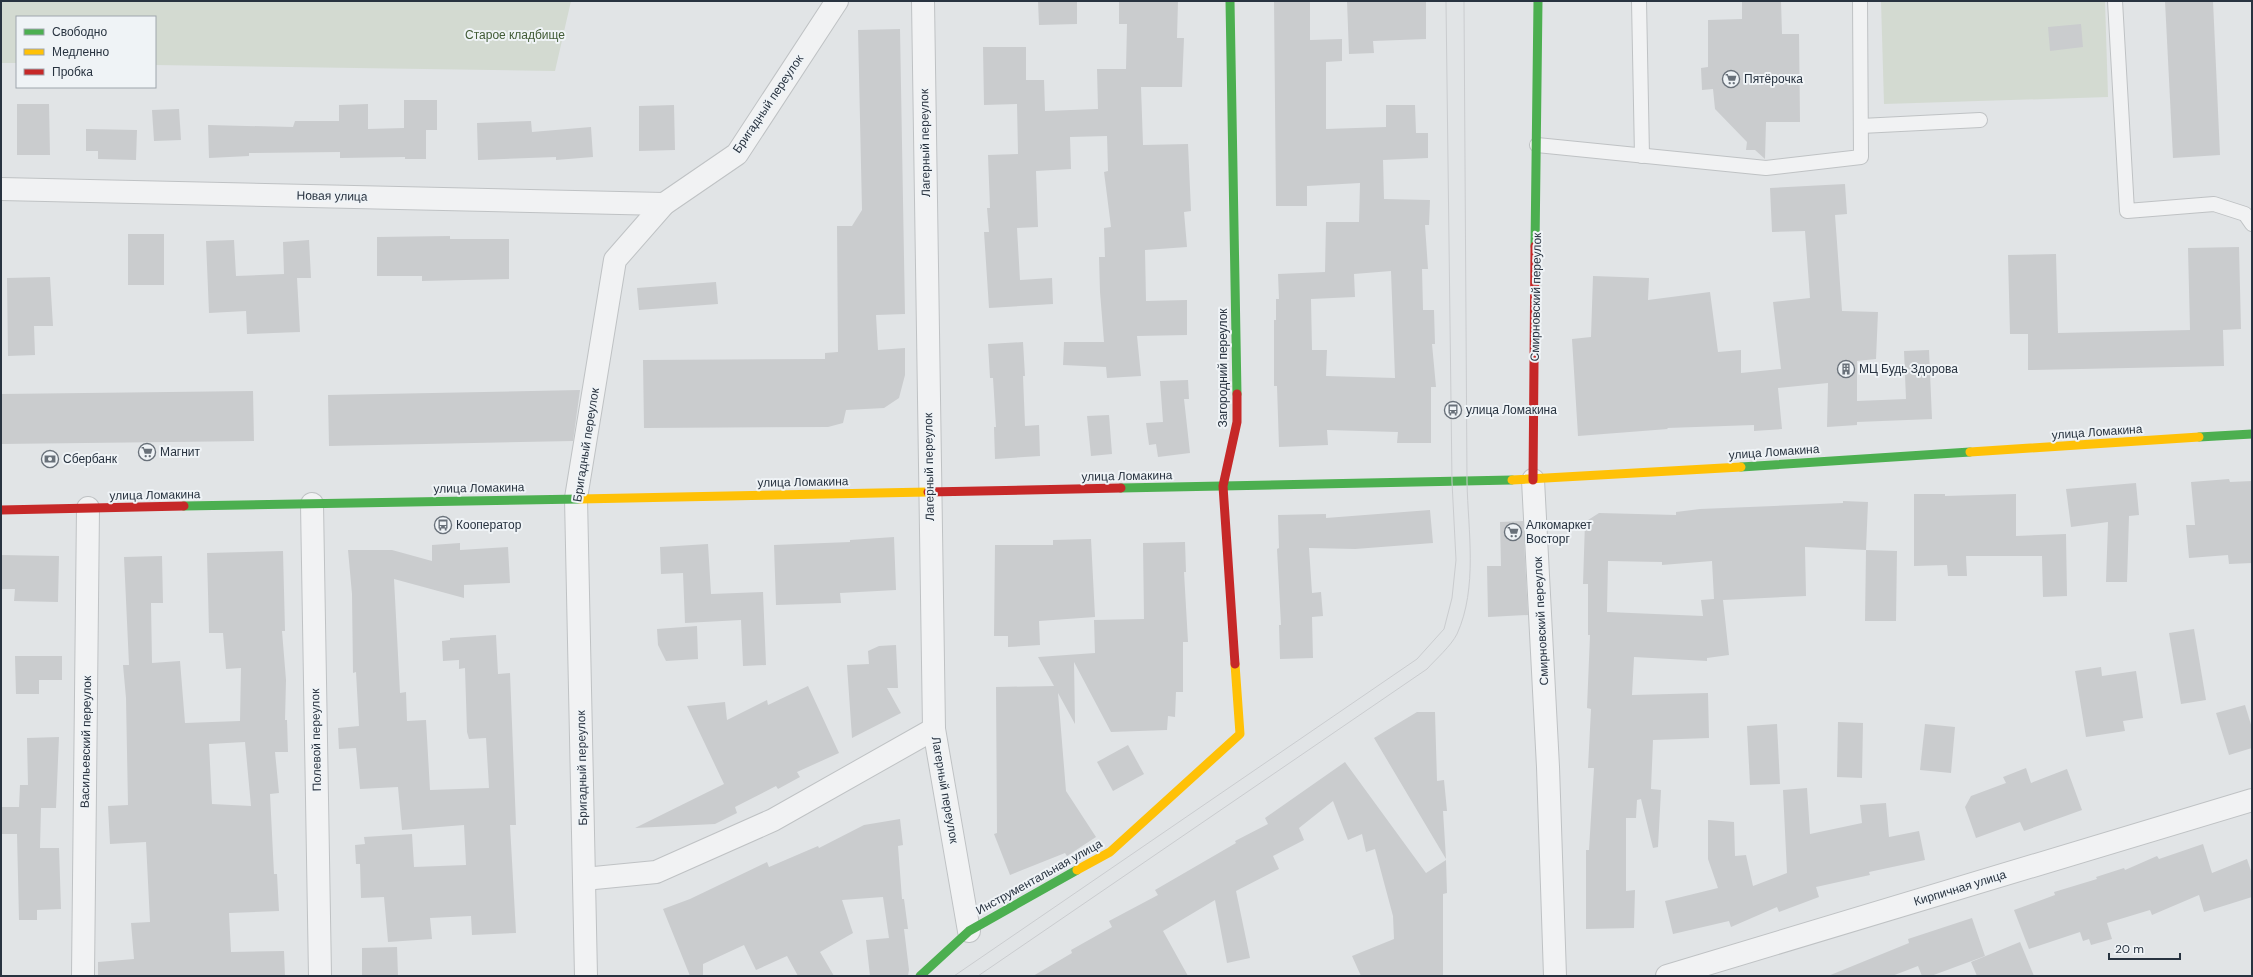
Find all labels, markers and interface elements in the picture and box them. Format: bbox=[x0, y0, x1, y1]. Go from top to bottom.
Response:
legend bbox=[16, 16, 156, 88]
text: Свободно bbox=[52, 24, 107, 40]
park label: Старое кладбище bbox=[465, 27, 565, 43]
text: Медленно bbox=[52, 44, 109, 60]
street label: Бригадный переулок bbox=[729, 51, 807, 156]
text: Пробка bbox=[52, 64, 93, 80]
supermarket icon: Пятёрочка bbox=[1721, 69, 1741, 89]
place label: Пятёрочка bbox=[1744, 71, 1803, 87]
street label: Лагерный переулок bbox=[916, 88, 934, 197]
street label: Новая улица bbox=[296, 187, 368, 205]
street label: Смирновский переулок bbox=[1527, 232, 1545, 362]
street label: Загородний переулок bbox=[1215, 308, 1231, 428]
building icon: МЦ Будь Здорова bbox=[1836, 359, 1856, 379]
place label: МЦ Будь Здорова bbox=[1859, 361, 1958, 377]
street label: Бригадный переулок bbox=[569, 386, 603, 503]
bus stop icon: улица Ломакина bbox=[1443, 400, 1463, 420]
place label: улица Ломакина bbox=[1466, 402, 1557, 418]
street label: Лагерный переулок bbox=[920, 412, 938, 521]
street label: улица Ломакина bbox=[2051, 421, 2143, 443]
street label: улица Ломакина bbox=[1728, 441, 1820, 463]
supermarket icon: Магнит bbox=[137, 442, 157, 462]
place label: Магнит bbox=[160, 444, 201, 460]
bank icon: Сбербанк bbox=[40, 449, 60, 469]
place label: Сбербанк bbox=[63, 451, 118, 467]
street label: улица Ломакина bbox=[1081, 467, 1173, 485]
street label: улица Ломакина bbox=[757, 473, 849, 491]
street label: улица Ломакина bbox=[433, 479, 525, 497]
street label: улица Ломакина bbox=[109, 486, 201, 504]
bus stop icon: Кооператор bbox=[433, 515, 453, 535]
place label: Кооператор bbox=[456, 517, 522, 533]
place label: Алкомаркет Восторг bbox=[1526, 517, 1592, 547]
supermarket icon: Алкомаркет Восторг bbox=[1503, 522, 1523, 542]
street label: Смирновский переулок bbox=[1530, 555, 1552, 686]
street label: Васильевский переулок bbox=[77, 675, 95, 808]
street label: Полевой переулок bbox=[307, 688, 325, 791]
street label: Бригадный переулок bbox=[573, 709, 591, 826]
street label: Лагерный переулок bbox=[928, 735, 962, 845]
street label: Инструментальная улица bbox=[973, 835, 1105, 918]
street label: Кирпичная улица bbox=[1912, 866, 2008, 910]
scale bar bbox=[2109, 935, 2180, 961]
text: 20 m bbox=[2115, 941, 2144, 957]

